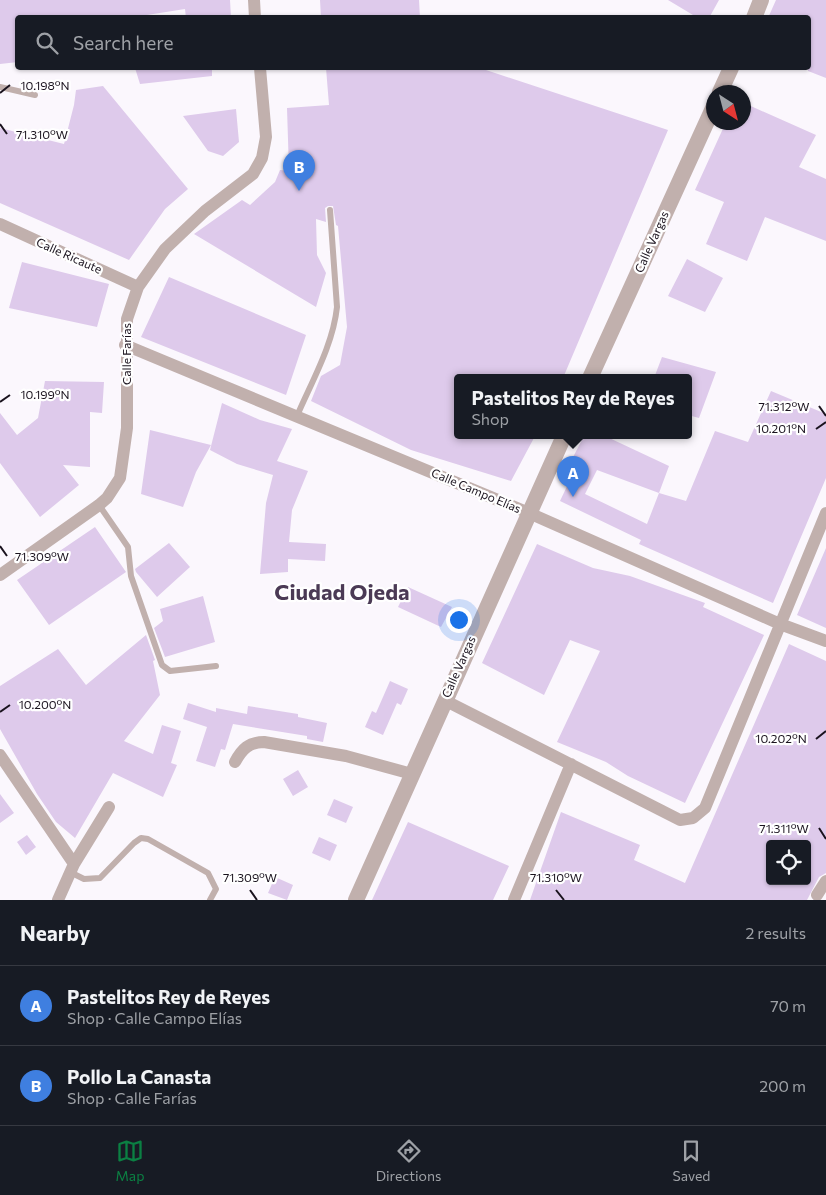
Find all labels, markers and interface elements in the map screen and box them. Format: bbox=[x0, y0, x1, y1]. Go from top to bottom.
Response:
search box bbox=[15, 15, 811, 70]
icon: search bbox=[33, 29, 61, 57]
text: Search here bbox=[73, 31, 173, 54]
text: 10.198°N bbox=[20, 78, 70, 92]
north arrow bbox=[706, 85, 751, 130]
text: 71.310°W bbox=[16, 127, 68, 141]
pin: B bbox=[283, 150, 315, 191]
street label: Calle Vargas bbox=[631, 209, 671, 275]
street label: Calle Ricaute bbox=[34, 234, 104, 276]
street label: Calle Farías bbox=[119, 323, 133, 385]
popup bbox=[454, 374, 692, 439]
text: Pastelitos Rey de Reyes bbox=[471, 386, 675, 409]
text: 10.199°N bbox=[20, 387, 70, 401]
text: 71.312°W bbox=[759, 399, 809, 413]
text: Shop bbox=[471, 409, 509, 428]
text: 10.201°N bbox=[756, 421, 806, 435]
pin: A bbox=[557, 456, 589, 497]
street label: Calle Campo Elías bbox=[430, 465, 523, 515]
text: 71.309°W bbox=[15, 549, 69, 563]
district label: Ciudad Ojeda bbox=[274, 578, 410, 605]
your location bbox=[446, 607, 472, 633]
street label: Calle Vargas bbox=[438, 634, 478, 700]
text: 10.200°N bbox=[19, 697, 71, 711]
text: 10.202°N bbox=[755, 731, 807, 745]
text: 71.311°W bbox=[759, 821, 809, 835]
map controls bbox=[766, 840, 811, 885]
button: locate bbox=[766, 840, 811, 885]
text: 71.309°W bbox=[223, 870, 277, 884]
text: 71.310°W bbox=[530, 870, 582, 884]
text: Nearby bbox=[20, 920, 90, 945]
text: 2 results bbox=[745, 923, 806, 942]
text: Pastelitos Rey de Reyes bbox=[67, 985, 270, 1008]
text: A bbox=[30, 996, 42, 1015]
text: 70 m bbox=[770, 996, 806, 1015]
text: Shop · Calle Campo Elías bbox=[67, 1008, 242, 1027]
text: Pollo La Canasta bbox=[67, 1065, 211, 1088]
text: B bbox=[31, 1076, 41, 1095]
text: 200 m bbox=[759, 1076, 806, 1095]
text: Shop · Calle Farías bbox=[67, 1088, 197, 1107]
tab: Map bbox=[116, 1137, 144, 1184]
tab: Directions bbox=[376, 1137, 441, 1184]
tab: Saved bbox=[673, 1137, 710, 1184]

